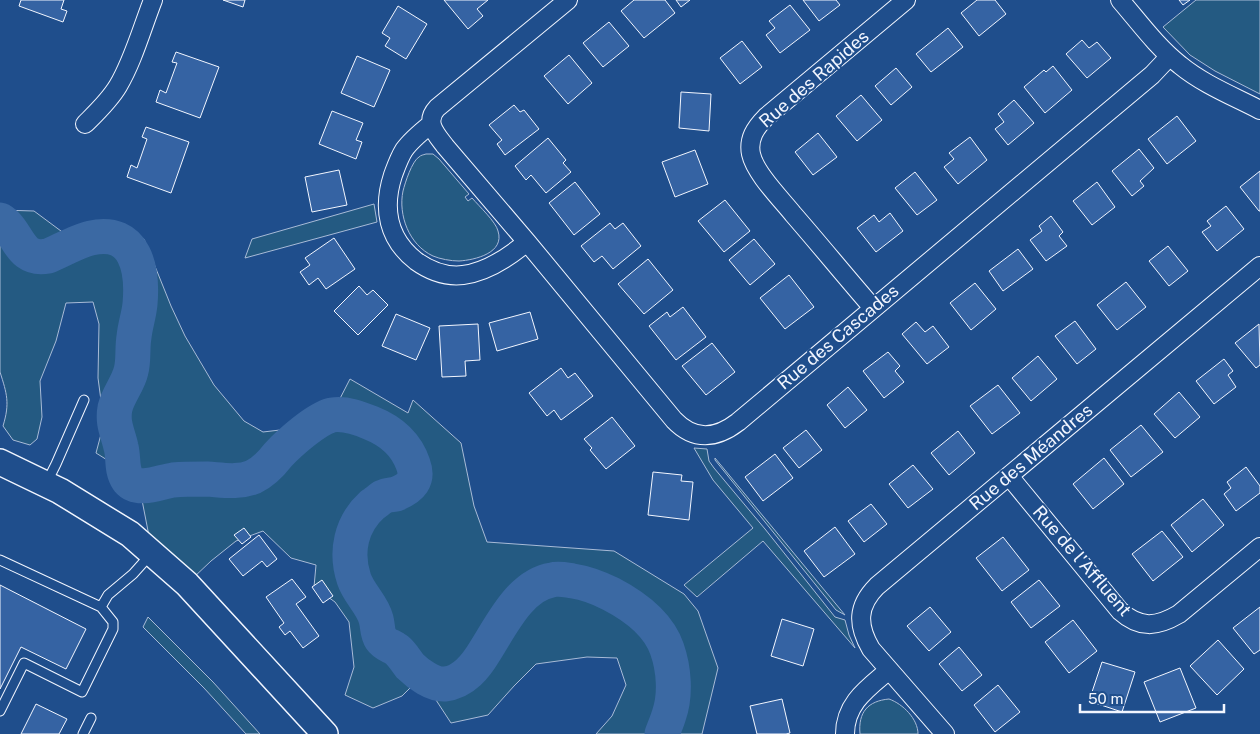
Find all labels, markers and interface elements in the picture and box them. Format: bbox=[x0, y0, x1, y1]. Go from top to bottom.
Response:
street label: Rue des Rapides bbox=[755, 25, 873, 132]
street label: Rue des Cascades bbox=[773, 280, 903, 393]
street label: Rue des Méandres bbox=[965, 399, 1096, 514]
street label: Rue de l'Affluent bbox=[1029, 501, 1136, 620]
scale bar bbox=[1080, 682, 1224, 714]
text: 50 m bbox=[1088, 690, 1123, 707]

